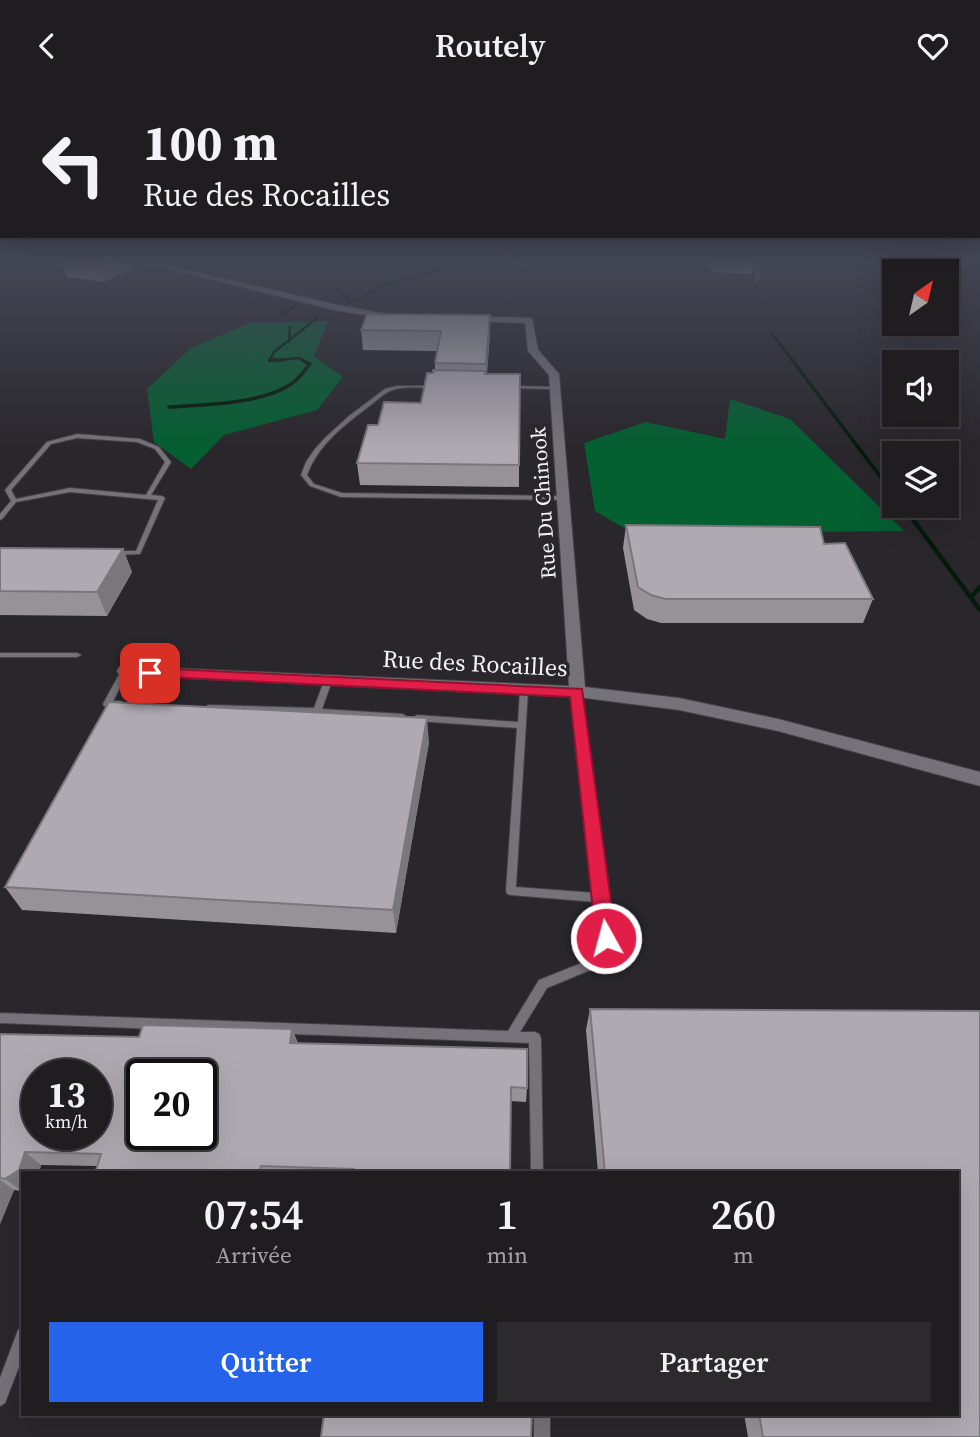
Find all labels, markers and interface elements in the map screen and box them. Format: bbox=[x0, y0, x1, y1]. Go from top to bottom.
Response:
text: Routely bbox=[435, 24, 545, 68]
icon: back bbox=[28, 27, 66, 65]
icon: heart bbox=[914, 27, 952, 65]
text: 100 m bbox=[143, 109, 278, 176]
icon: left bbox=[28, 119, 119, 210]
text: Rue des Rocailles bbox=[143, 173, 390, 217]
north arrow bbox=[882, 259, 959, 336]
map controls bbox=[882, 259, 959, 518]
button: sound bbox=[882, 350, 959, 427]
street label: Rue Du Chinook bbox=[523, 426, 563, 580]
button: layers bbox=[882, 441, 959, 518]
street label: Rue des Rocailles bbox=[382, 642, 568, 684]
pin bbox=[120, 643, 180, 703]
icon: arrive bbox=[131, 654, 169, 692]
position arrow bbox=[569, 901, 643, 975]
speed limit sign: 20 bbox=[126, 1059, 217, 1150]
text: 13 bbox=[48, 1071, 85, 1119]
text: km/h bbox=[45, 1109, 88, 1134]
text: 07:54 bbox=[204, 1185, 304, 1243]
text: 1 bbox=[496, 1185, 518, 1243]
text: 260 bbox=[711, 1185, 776, 1243]
text: Arrivée bbox=[216, 1239, 292, 1271]
text: min bbox=[486, 1239, 528, 1271]
text: m bbox=[733, 1239, 754, 1271]
button: Quitter bbox=[49, 1322, 483, 1402]
button: Partager bbox=[497, 1322, 931, 1402]

